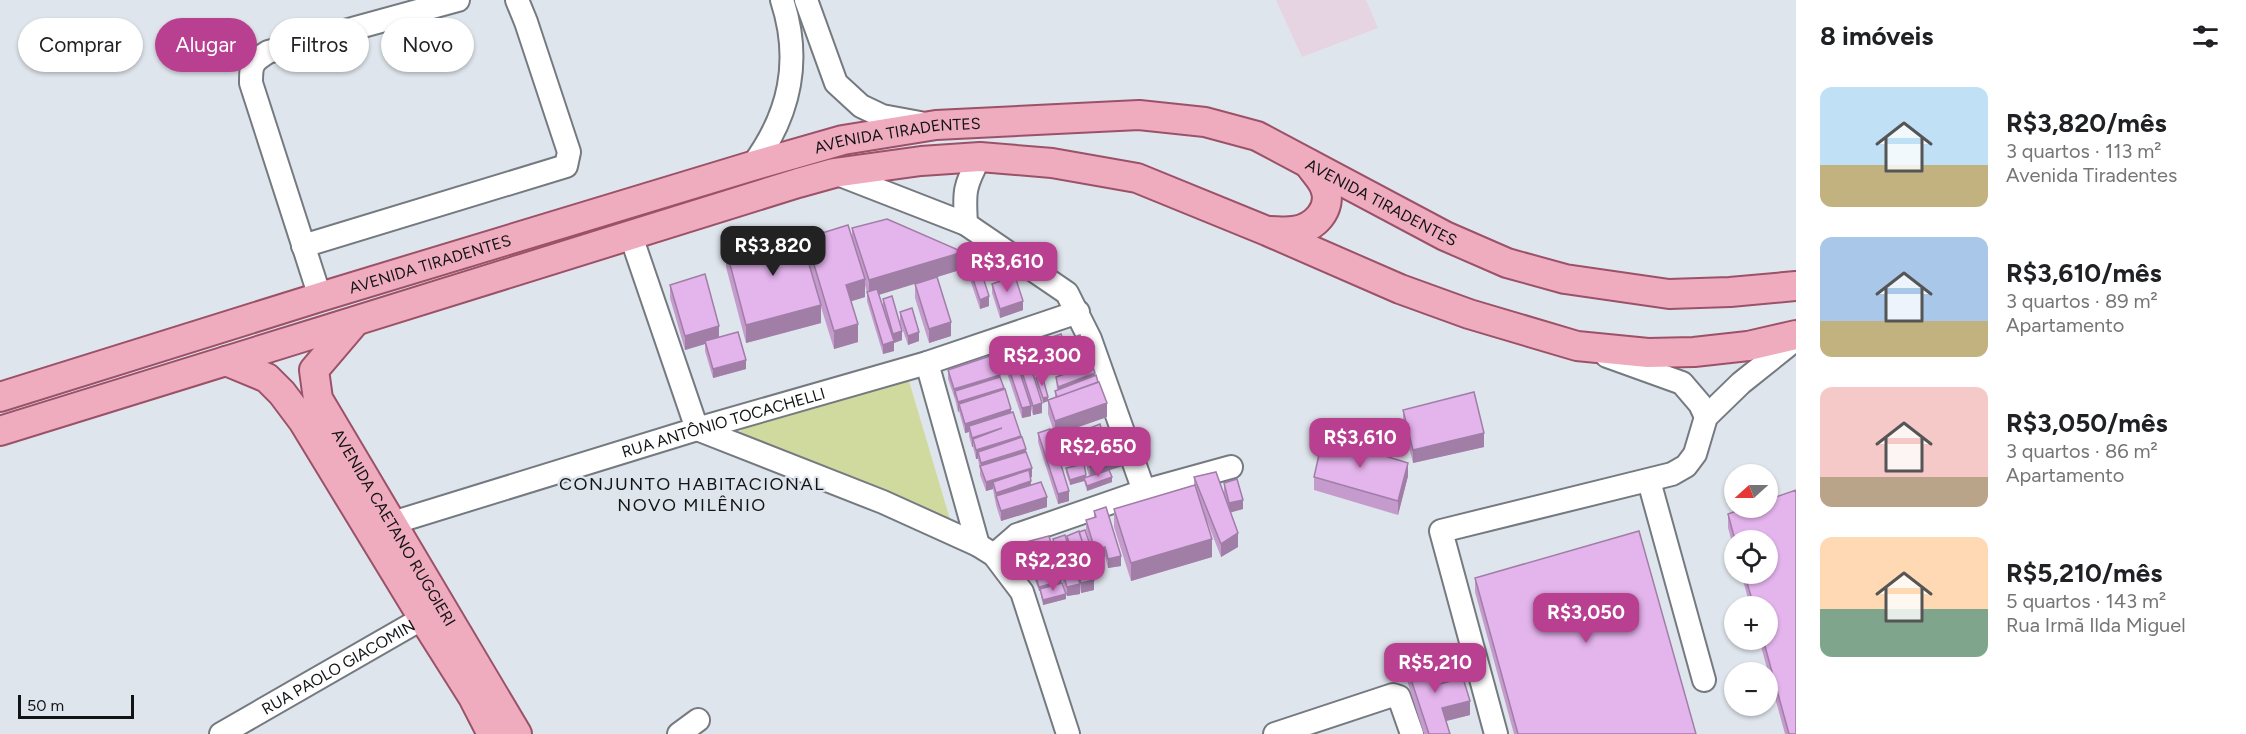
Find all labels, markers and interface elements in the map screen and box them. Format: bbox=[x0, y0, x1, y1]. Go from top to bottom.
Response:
chip: Comprar bbox=[18, 18, 143, 72]
chip: Alugar bbox=[155, 18, 257, 72]
chip: Filtros bbox=[269, 18, 369, 72]
chip: Novo bbox=[381, 18, 474, 72]
text: 8 imóveis bbox=[1820, 20, 1934, 52]
icon: filters bbox=[2189, 20, 2222, 53]
text: R$3,820/mês bbox=[2006, 107, 2167, 139]
icon: home bbox=[1868, 111, 1940, 183]
street label: AVENIDA TIRADENTES bbox=[812, 114, 981, 158]
text: 3 quartos · 113 m² bbox=[2006, 139, 2161, 163]
street label: AVENIDA TIRADENTES bbox=[1302, 155, 1460, 250]
text: Avenida Tiradentes bbox=[2006, 163, 2177, 187]
pin: R$3,820 bbox=[718, 226, 828, 277]
street label: AVENIDA TIRADENTES bbox=[347, 231, 513, 298]
text: R$3,820 bbox=[734, 233, 812, 257]
pin: R$3,610 bbox=[952, 242, 1062, 293]
text: R$3,610 bbox=[970, 249, 1044, 273]
text: R$3,610/mês bbox=[2006, 257, 2162, 289]
icon: home bbox=[1868, 261, 1940, 333]
text: 3 quartos · 89 m² bbox=[2006, 289, 2158, 313]
text: Apartamento bbox=[2006, 313, 2124, 337]
pin: R$2,300 bbox=[987, 336, 1097, 387]
text: R$2,300 bbox=[1003, 343, 1081, 367]
street label: RUA ANTÔNIO TOCACHELLI bbox=[619, 384, 827, 462]
text: R$3,050/mês bbox=[2006, 407, 2168, 439]
icon: home bbox=[1868, 411, 1940, 483]
pin: R$3,610 bbox=[1305, 418, 1415, 469]
street label: AVENIDA CAETANO RUGGIERI bbox=[328, 425, 460, 629]
text: R$3,610 bbox=[1323, 425, 1397, 449]
pin: R$2,650 bbox=[1043, 427, 1153, 478]
text: R$2,650 bbox=[1060, 434, 1136, 458]
text: 3 quartos · 86 m² bbox=[2006, 439, 2158, 463]
text: Apartamento bbox=[2006, 463, 2124, 487]
north arrow bbox=[1724, 464, 1778, 518]
map controls bbox=[1724, 464, 1778, 716]
district label: CONJUNTO HABITACIONAL NOVO MILÊNIO bbox=[559, 473, 825, 516]
button: locate bbox=[1724, 530, 1778, 584]
pin: R$2,230 bbox=[998, 541, 1108, 592]
text: R$2,230 bbox=[1015, 548, 1091, 572]
text: R$5,210/mês bbox=[2006, 557, 2162, 589]
icon: home bbox=[1868, 561, 1940, 633]
text: 5 quartos · 143 m² bbox=[2006, 589, 2166, 613]
pin: R$3,050 bbox=[1531, 593, 1641, 644]
button: + bbox=[1724, 596, 1778, 650]
text: R$3,050 bbox=[1547, 600, 1625, 624]
text: Rua Irmã Ilda Miguel bbox=[2006, 613, 2186, 637]
street label: RUA PAOLO GIACOMIN bbox=[258, 616, 418, 719]
pin: R$5,210 bbox=[1380, 643, 1490, 694]
text: R$5,210 bbox=[1398, 650, 1472, 674]
button: − bbox=[1724, 662, 1778, 716]
scale bar bbox=[18, 692, 134, 720]
text: 50 m bbox=[27, 696, 64, 715]

